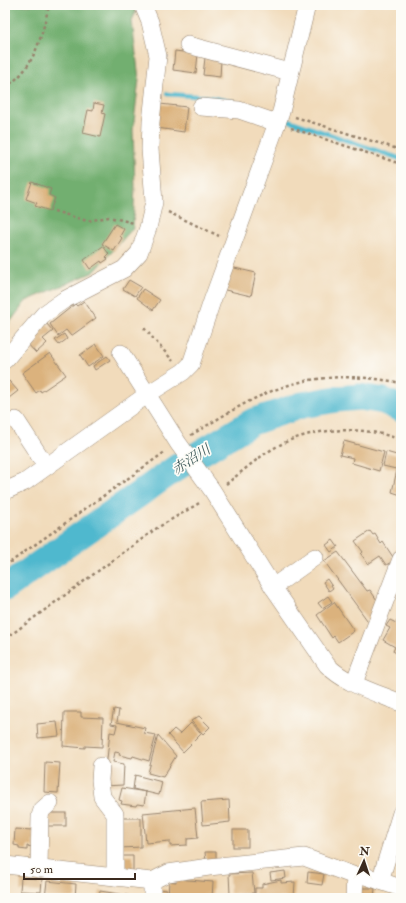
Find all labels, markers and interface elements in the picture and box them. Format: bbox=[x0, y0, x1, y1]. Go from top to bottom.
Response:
water label: 赤沼川 bbox=[169, 440, 215, 478]
north arrow bbox=[344, 841, 384, 881]
text: N bbox=[358, 845, 371, 858]
scale bar bbox=[24, 855, 135, 881]
text: 50 m bbox=[30, 862, 54, 877]

